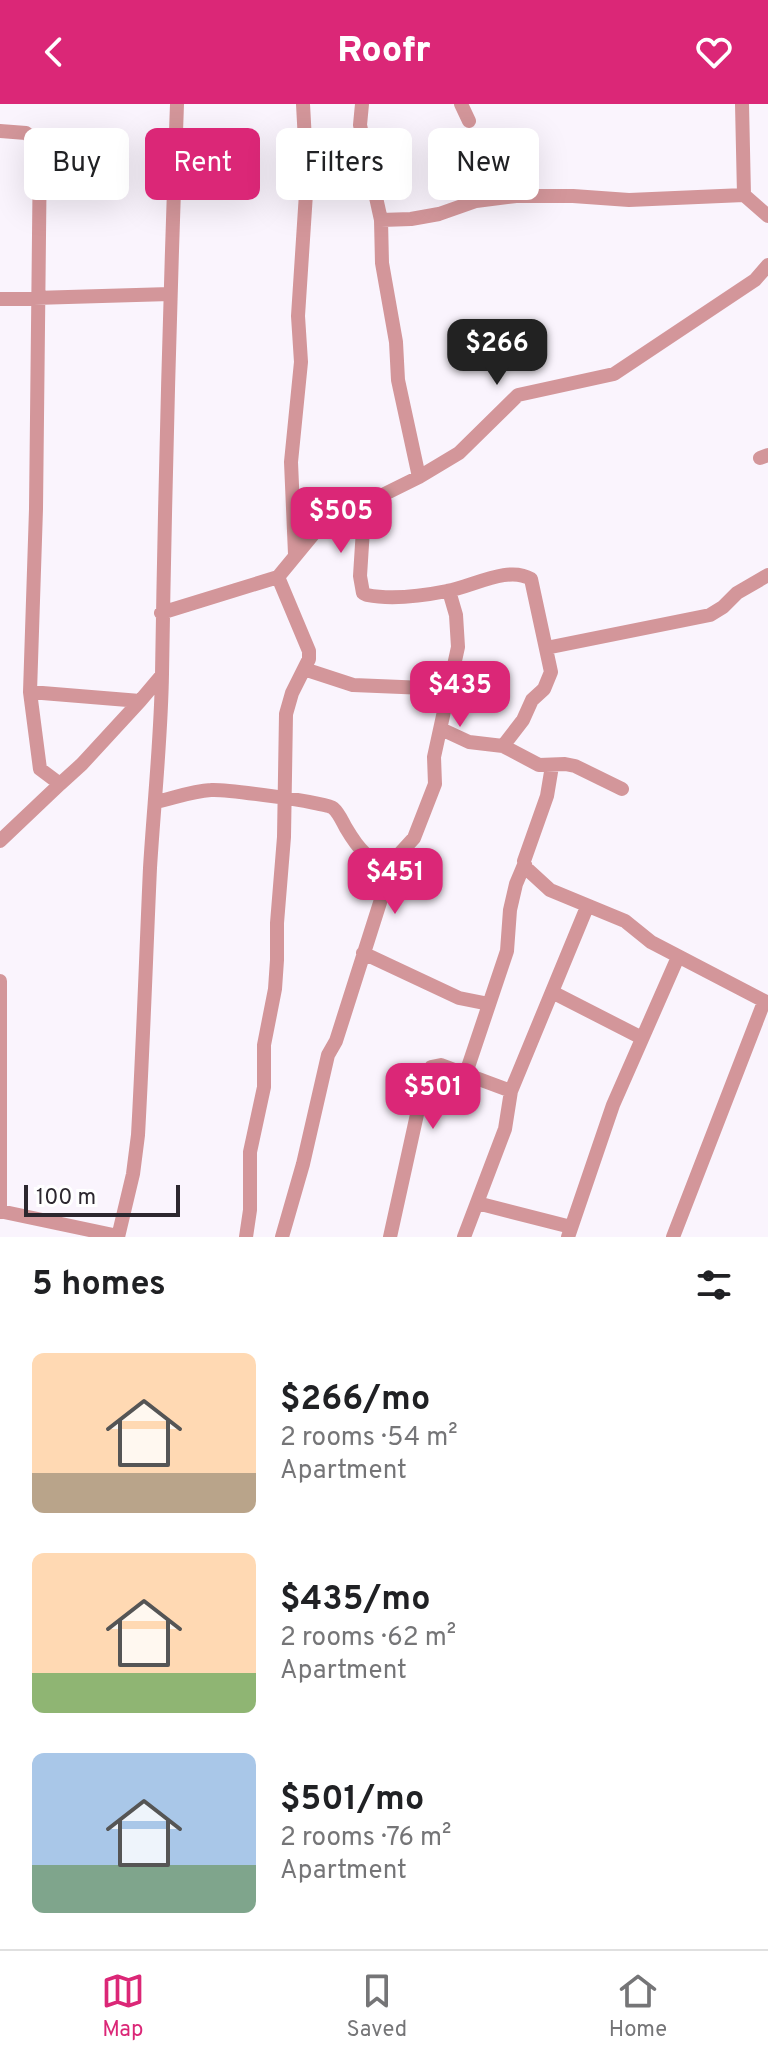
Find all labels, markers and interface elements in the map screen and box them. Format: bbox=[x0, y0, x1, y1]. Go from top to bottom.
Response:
text: Roofr bbox=[337, 29, 431, 75]
icon: back bbox=[32, 30, 76, 74]
icon: heart bbox=[692, 30, 736, 74]
chip: Buy bbox=[24, 128, 129, 200]
chip: Rent bbox=[145, 128, 260, 200]
chip: Filters bbox=[276, 128, 412, 200]
chip: New bbox=[428, 128, 539, 200]
pin: $266 bbox=[450, 319, 544, 387]
text: $266 bbox=[465, 328, 529, 361]
pin: $505 bbox=[294, 487, 388, 555]
text: $505 bbox=[309, 496, 373, 529]
pin: $435 bbox=[413, 661, 507, 729]
text: $435 bbox=[428, 670, 492, 703]
pin: $451 bbox=[348, 848, 442, 916]
text: $451 bbox=[366, 857, 424, 890]
pin: $501 bbox=[386, 1063, 480, 1131]
text: $501 bbox=[403, 1072, 463, 1105]
scale bar bbox=[24, 1181, 180, 1217]
text: 100 m bbox=[36, 1185, 96, 1212]
icon: filters bbox=[692, 1263, 736, 1307]
text: 5 homes bbox=[32, 1264, 166, 1307]
text: $266/mo bbox=[280, 1379, 430, 1422]
icon: home bbox=[96, 1385, 192, 1481]
text: 2 rooms · 54 m² bbox=[280, 1422, 458, 1455]
text: Apartment bbox=[280, 1455, 407, 1488]
text: $435/mo bbox=[280, 1579, 431, 1622]
icon: home bbox=[96, 1585, 192, 1681]
text: 2 rooms · 62 m² bbox=[280, 1622, 456, 1655]
text: Apartment bbox=[280, 1655, 407, 1688]
text: $501/mo bbox=[280, 1779, 424, 1822]
icon: home bbox=[96, 1785, 192, 1881]
text: 2 rooms · 76 m² bbox=[280, 1822, 452, 1855]
text: Apartment bbox=[280, 1855, 407, 1888]
tab: Map bbox=[101, 1969, 145, 2044]
tab: Saved bbox=[347, 1969, 407, 2044]
tab: Home bbox=[609, 1969, 667, 2044]

